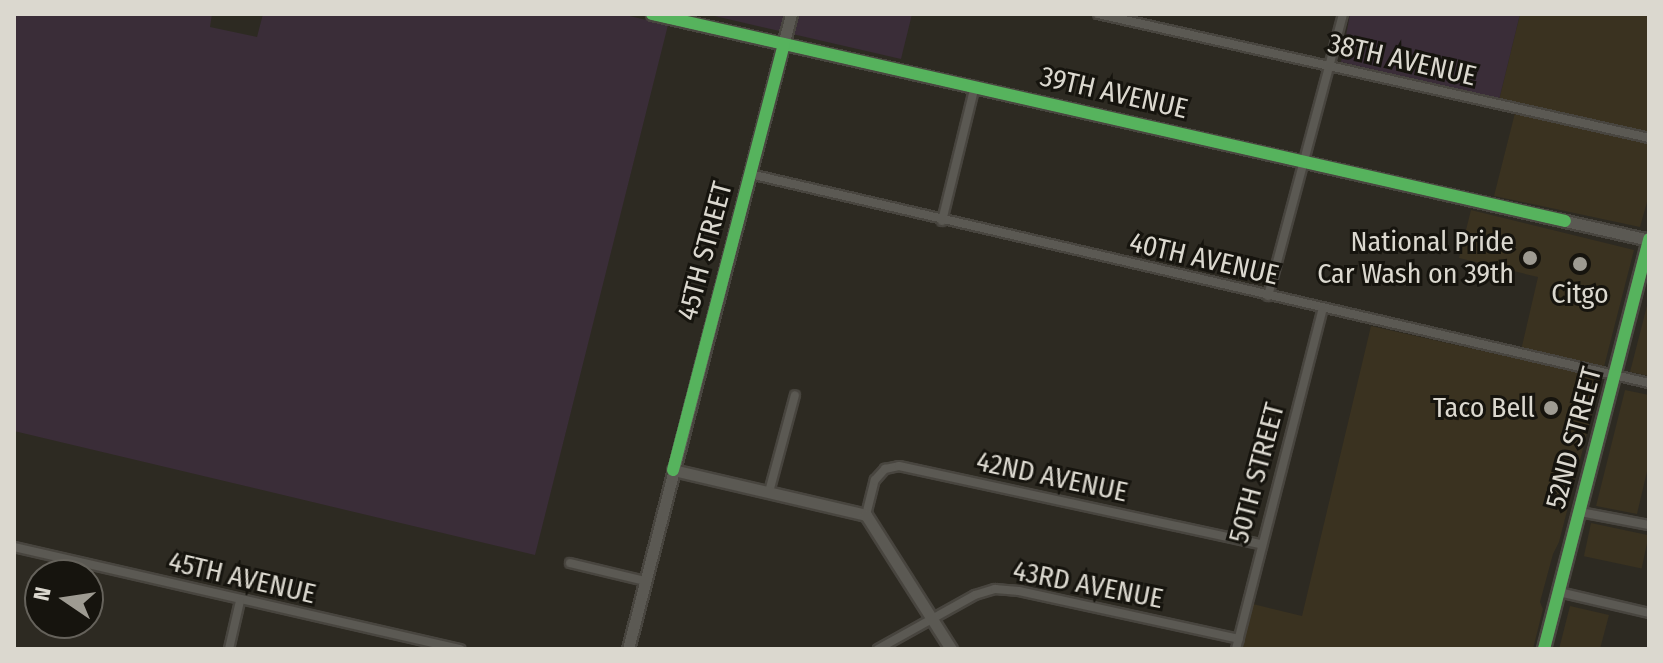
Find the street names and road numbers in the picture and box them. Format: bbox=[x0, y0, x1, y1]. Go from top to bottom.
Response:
street label: 38TH AVENUE bbox=[1325, 27, 1479, 93]
street label: 39TH AVENUE bbox=[1037, 60, 1191, 126]
street label: 45TH STREET bbox=[670, 178, 740, 324]
street label: 40TH AVENUE bbox=[1126, 226, 1282, 292]
street label: 52ND STREET bbox=[1539, 363, 1609, 513]
street label: 50TH STREET bbox=[1222, 399, 1292, 547]
street label: 42ND AVENUE bbox=[973, 445, 1131, 509]
street label: 45TH AVENUE bbox=[165, 545, 319, 611]
street label: 43RD AVENUE bbox=[1010, 554, 1166, 616]

